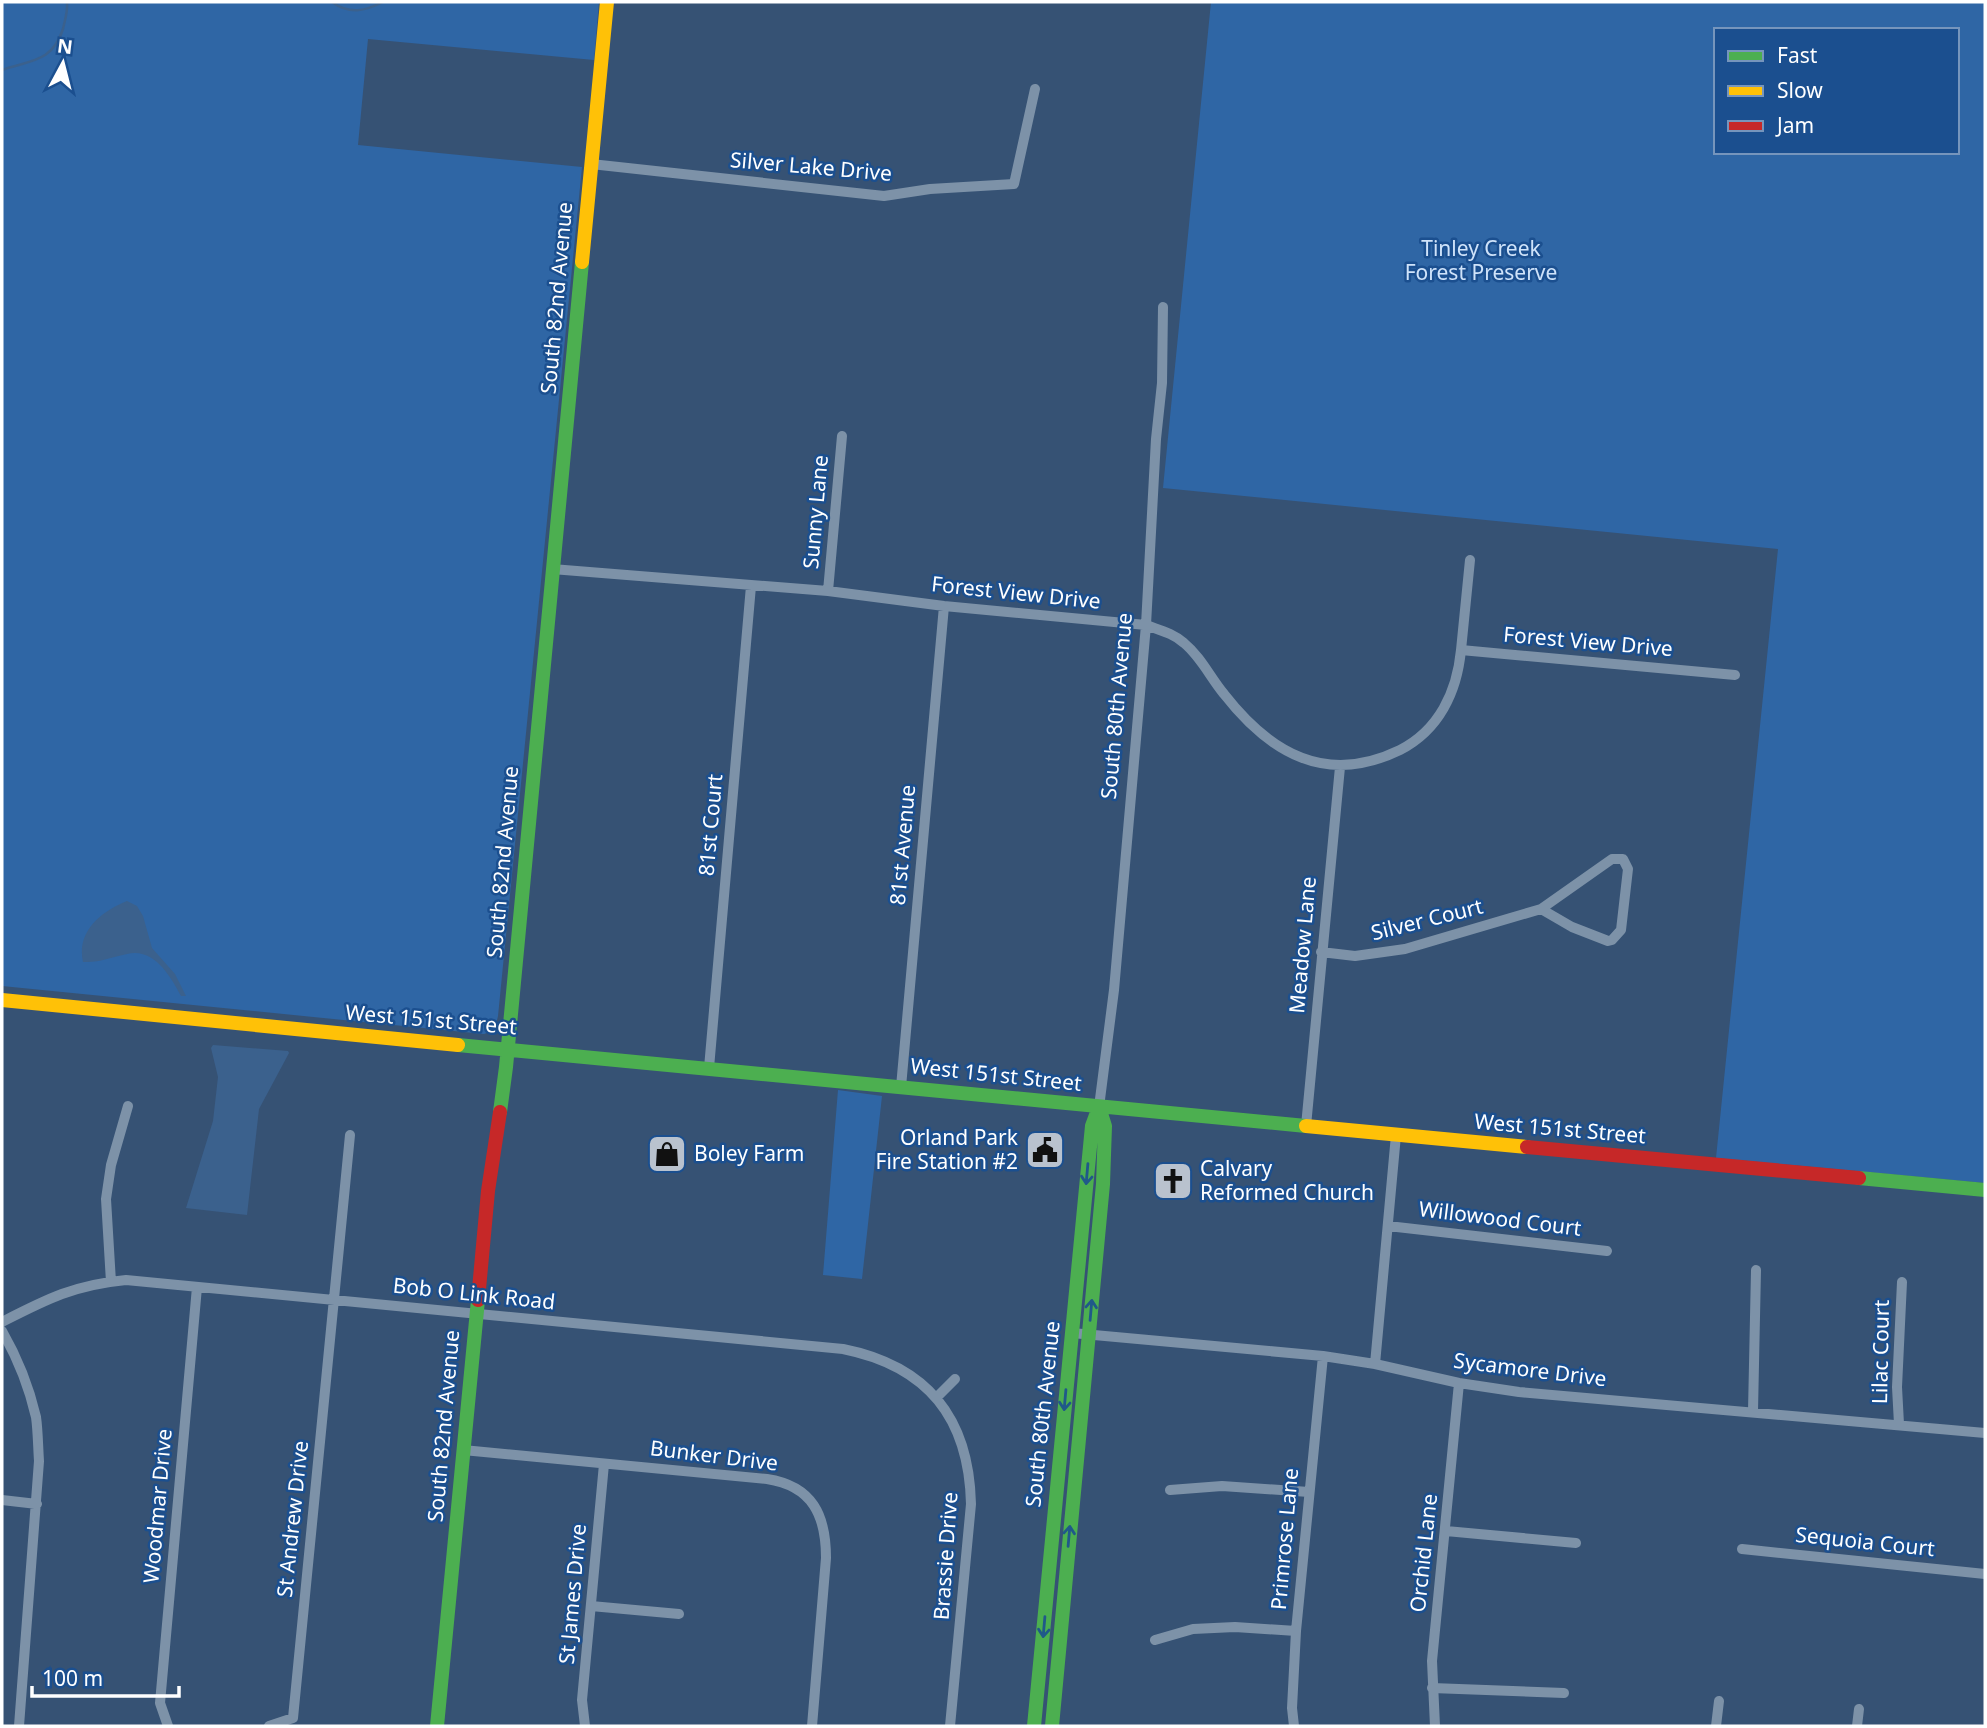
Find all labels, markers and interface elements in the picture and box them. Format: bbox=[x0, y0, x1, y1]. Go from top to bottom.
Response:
north arrow bbox=[28, 28, 98, 98]
legend bbox=[1714, 28, 1959, 154]
text: N bbox=[56, 32, 74, 60]
text: Fast bbox=[1777, 41, 1818, 69]
text: Slow bbox=[1777, 76, 1823, 104]
text: Jam bbox=[1775, 111, 1814, 139]
street label: Silver Lake Drive bbox=[729, 145, 893, 187]
street label: South 82nd Avenue bbox=[534, 201, 578, 395]
park label: Tinley Creek Forest Preserve bbox=[1405, 234, 1557, 286]
street label: Sunny Lane bbox=[796, 454, 834, 570]
street label: Forest View Drive bbox=[930, 569, 1102, 615]
street label: South 80th Avenue bbox=[1094, 612, 1138, 800]
street label: Forest View Drive bbox=[1502, 620, 1674, 662]
street label: South 82nd Avenue bbox=[480, 765, 524, 959]
street label: 81st Court bbox=[692, 772, 728, 877]
street label: 81st Avenue bbox=[883, 783, 921, 906]
street label: Meadow Lane bbox=[1282, 875, 1322, 1015]
street label: Silver Court bbox=[1368, 892, 1486, 946]
street label: West 151st Street bbox=[344, 998, 518, 1040]
street label: West 151st Street bbox=[909, 1051, 1083, 1097]
street label: West 151st Street bbox=[1473, 1107, 1647, 1149]
place label: Orland Park Fire Station #2 bbox=[876, 1123, 1019, 1175]
public building icon: Orland Park Fire Station #2 bbox=[1024, 1129, 1066, 1171]
shop icon: Boley Farm bbox=[646, 1133, 688, 1175]
place label: Boley Farm bbox=[694, 1139, 804, 1167]
place label: Calvary Reformed Church bbox=[1200, 1154, 1374, 1206]
church icon: Calvary Reformed Church bbox=[1152, 1160, 1194, 1202]
one-way arrow bbox=[1081, 1162, 1094, 1185]
street label: Willowood Court bbox=[1417, 1194, 1583, 1242]
street label: Bob O Link Road bbox=[392, 1271, 557, 1315]
one-way arrow bbox=[1085, 1299, 1098, 1322]
street label: Lilac Court bbox=[1865, 1299, 1895, 1404]
street label: South 80th Avenue bbox=[1018, 1319, 1066, 1508]
street label: South 82nd Avenue bbox=[421, 1329, 465, 1523]
street label: Sycamore Drive bbox=[1452, 1346, 1608, 1392]
one-way arrow bbox=[1059, 1389, 1072, 1411]
street label: Woodmar Drive bbox=[136, 1428, 178, 1584]
street label: Bunker Drive bbox=[649, 1433, 780, 1477]
street label: St Andrew Drive bbox=[270, 1439, 314, 1599]
street label: Primrose Lane bbox=[1264, 1467, 1304, 1611]
street label: Brassie Drive bbox=[927, 1491, 963, 1621]
street label: Orchid Lane bbox=[1403, 1492, 1443, 1614]
street label: Sequoia Court bbox=[1794, 1520, 1937, 1562]
street label: St James Drive bbox=[552, 1522, 592, 1665]
one-way arrow bbox=[1063, 1526, 1076, 1548]
one-way arrow bbox=[1037, 1615, 1050, 1638]
scale bar bbox=[32, 1654, 178, 1698]
text: 100 m bbox=[42, 1664, 103, 1692]

